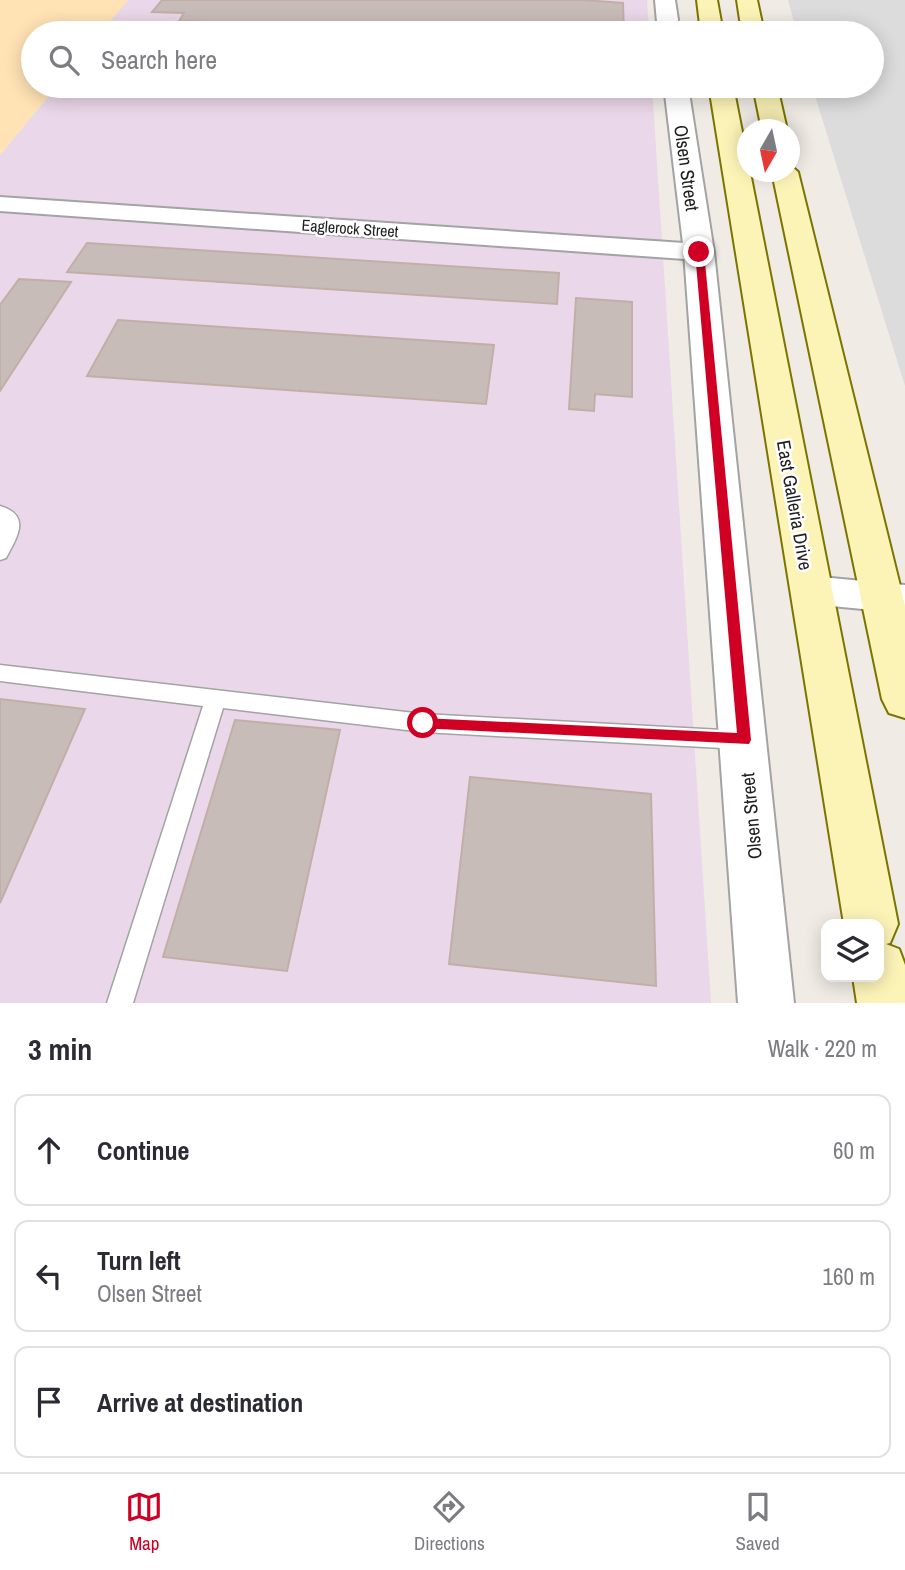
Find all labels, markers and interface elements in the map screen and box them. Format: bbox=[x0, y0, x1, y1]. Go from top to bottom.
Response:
search box bbox=[21, 21, 884, 98]
icon: search bbox=[45, 41, 83, 79]
text: Search here bbox=[101, 42, 217, 77]
north arrow bbox=[737, 119, 800, 182]
street label: Olsen Street bbox=[668, 123, 706, 213]
street label: Eaglerock Street bbox=[301, 214, 399, 242]
route end bbox=[683, 236, 714, 267]
street label: East Galleria Drive bbox=[771, 438, 819, 572]
route start bbox=[407, 707, 438, 738]
street label: Olsen Street bbox=[734, 771, 768, 860]
map controls bbox=[821, 919, 884, 982]
button: layers bbox=[821, 919, 884, 982]
text: 3 min bbox=[28, 1029, 92, 1069]
text: Walk · 220 m bbox=[768, 1033, 877, 1064]
icon: ahead bbox=[30, 1131, 68, 1169]
text: Continue bbox=[97, 1133, 189, 1168]
text: 60 m bbox=[833, 1135, 875, 1166]
text: Turn left bbox=[97, 1243, 181, 1278]
icon: left bbox=[30, 1257, 68, 1295]
text: 160 m bbox=[823, 1261, 875, 1292]
text: Olsen Street bbox=[97, 1278, 202, 1309]
icon: arrive bbox=[30, 1383, 68, 1421]
text: Arrive at destination bbox=[97, 1385, 303, 1420]
tab: Map bbox=[125, 1488, 163, 1556]
tab: Directions bbox=[414, 1488, 485, 1556]
tab: Saved bbox=[736, 1488, 780, 1556]

